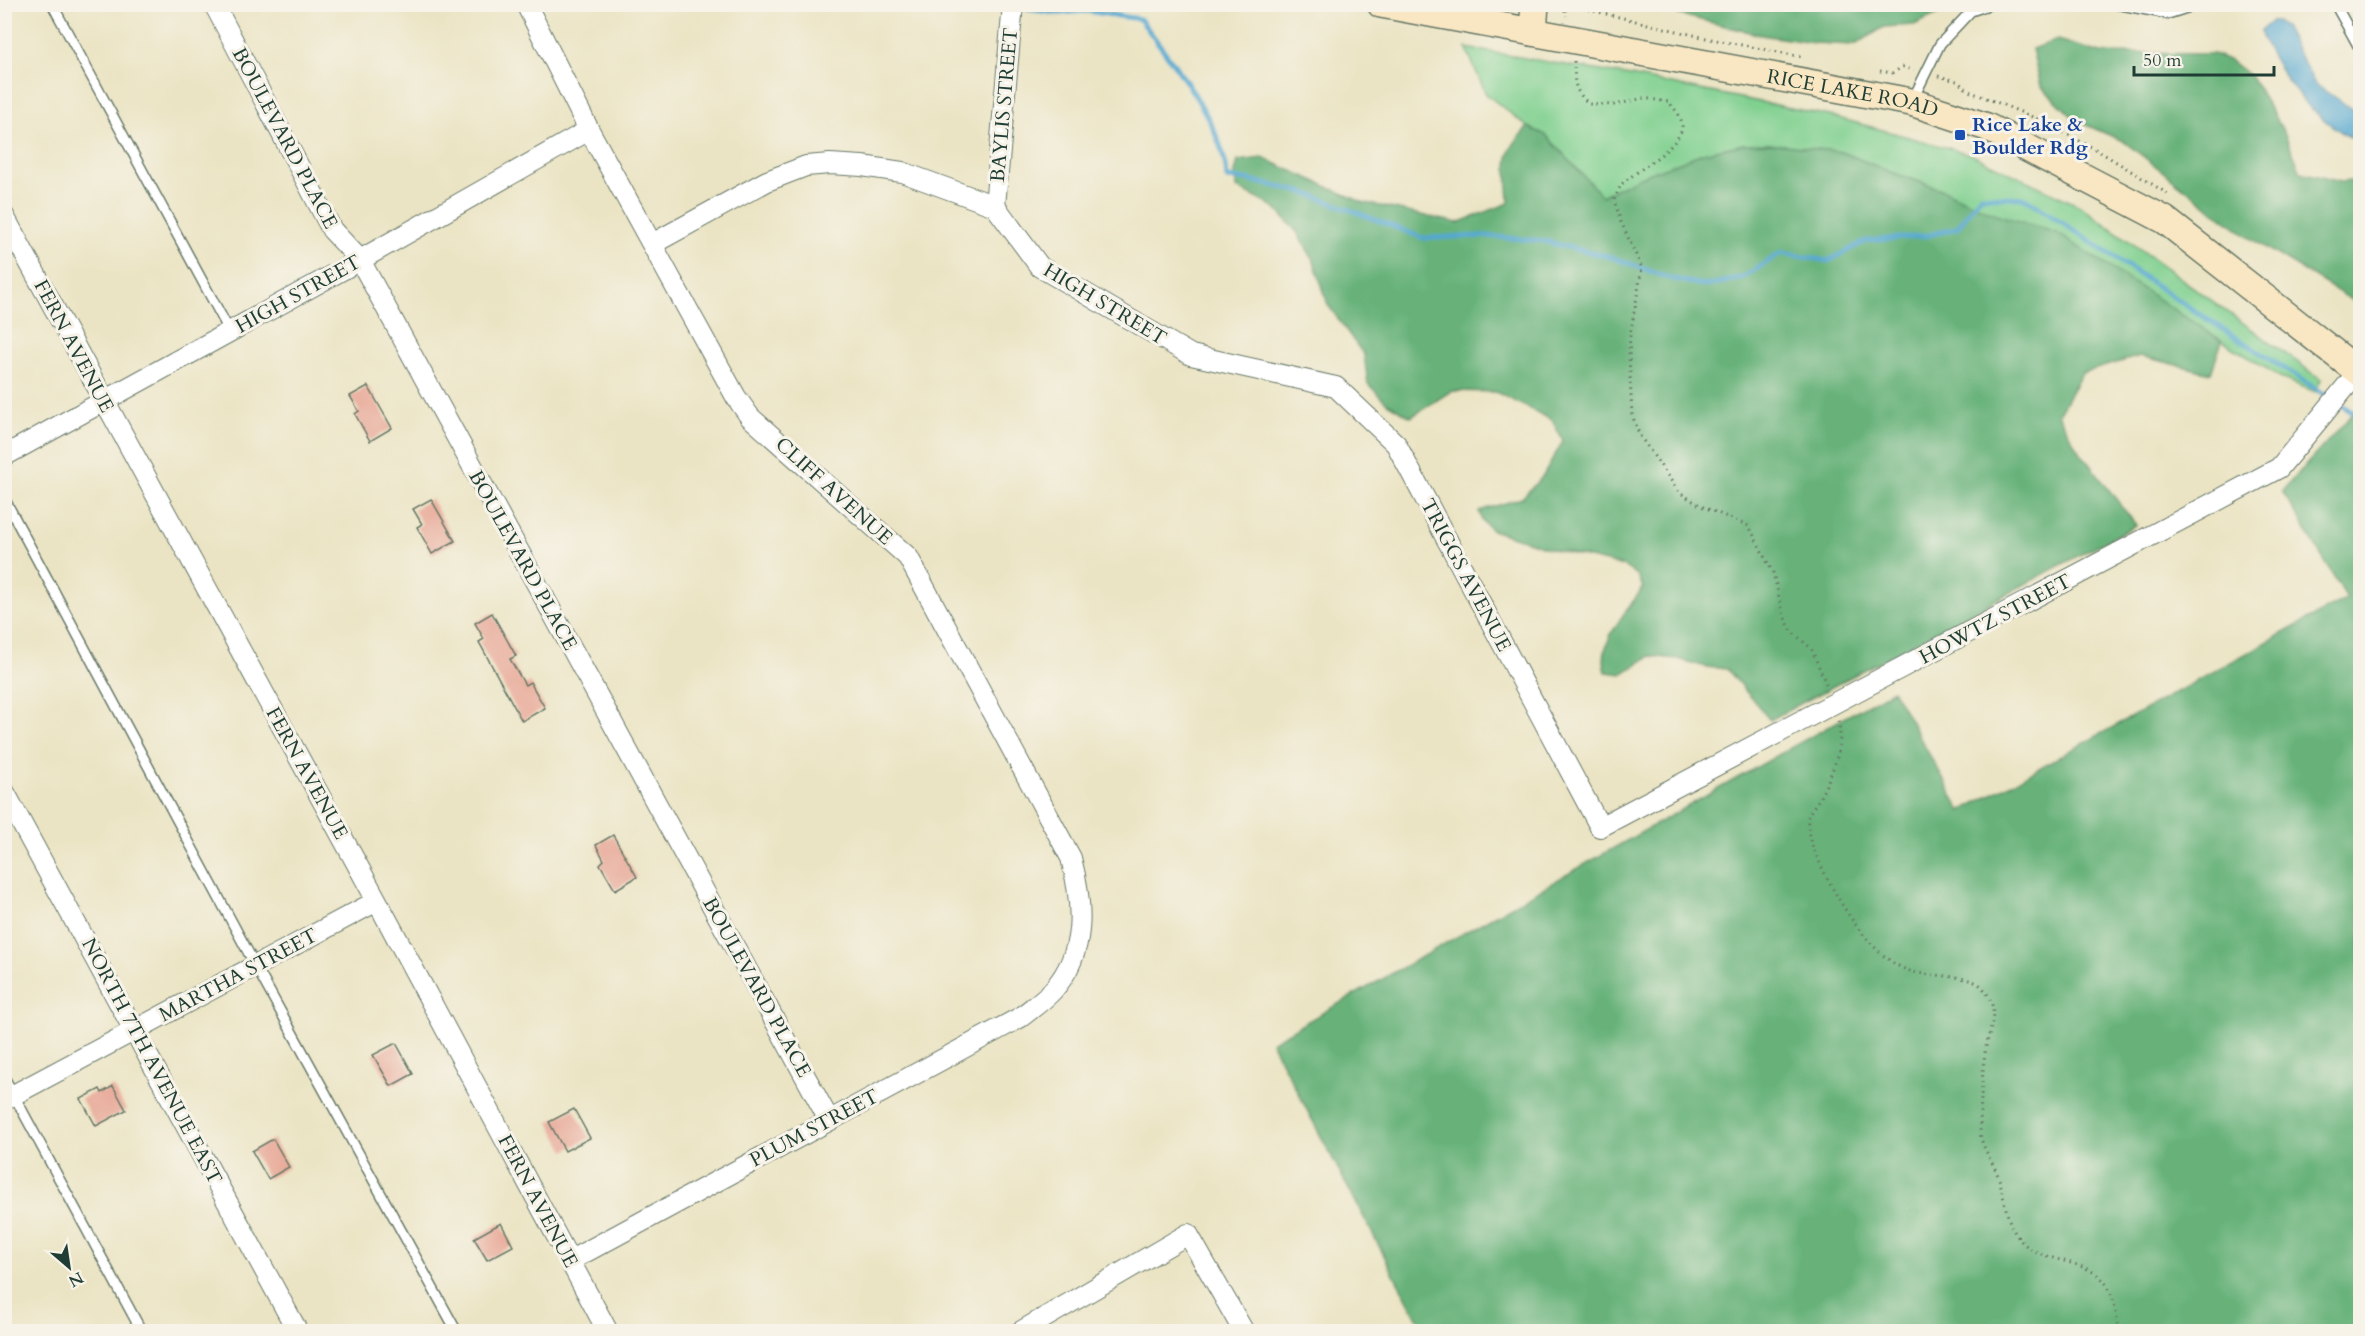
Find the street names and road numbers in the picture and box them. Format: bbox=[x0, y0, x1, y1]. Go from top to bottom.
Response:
street label: BAYLIS STREET bbox=[984, 26, 1024, 183]
street label: BOULEVARD PLACE bbox=[226, 43, 344, 233]
street label: RICE LAKE ROAD bbox=[1765, 62, 1942, 124]
street label: HIGH STREET bbox=[231, 248, 366, 340]
street label: HIGH STREET bbox=[1038, 257, 1172, 352]
street label: FERN AVENUE bbox=[28, 275, 120, 417]
street label: CLIFF AVENUE bbox=[769, 431, 899, 551]
street label: BOULEVARD PLACE bbox=[462, 465, 584, 655]
street label: TRIGGS AVENUE bbox=[1414, 494, 1518, 656]
street label: HOWTZ STREET bbox=[1914, 567, 2076, 670]
street label: FERN AVENUE bbox=[260, 702, 354, 844]
street label: BOULEVARD PLACE bbox=[696, 892, 818, 1082]
street label: MARTHA STREET bbox=[154, 922, 322, 1028]
street label: NORTH 7TH AVENUE EAST bbox=[75, 933, 229, 1189]
street label: PLUM STREET bbox=[745, 1083, 883, 1173]
street label: FERN AVENUE bbox=[492, 1130, 584, 1272]

